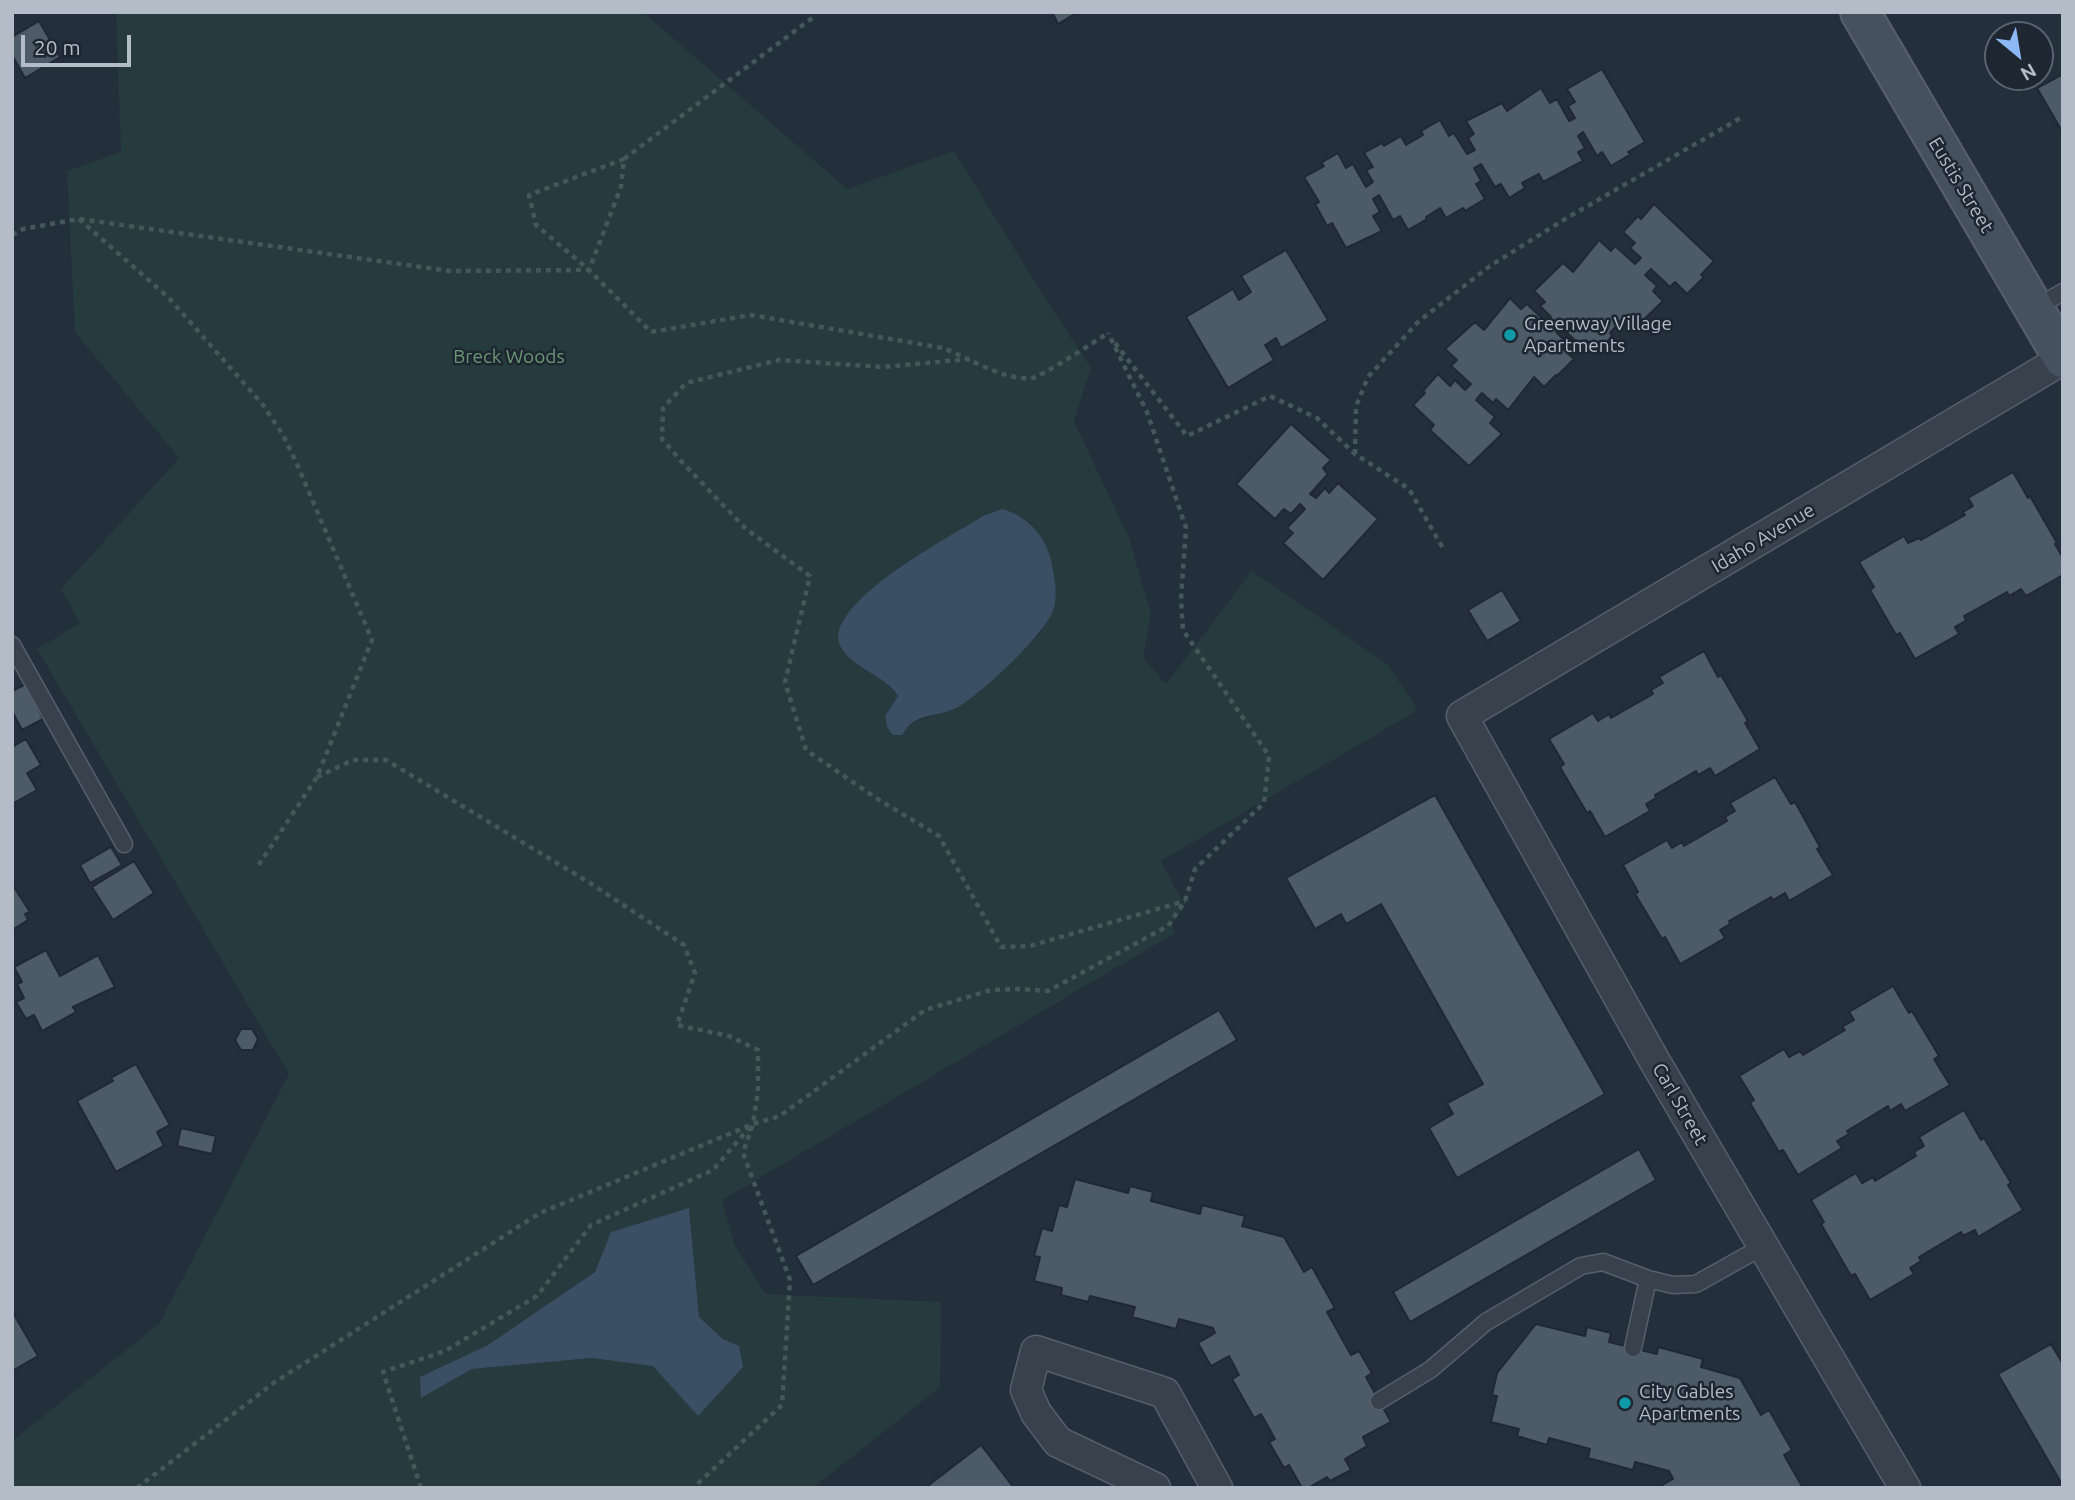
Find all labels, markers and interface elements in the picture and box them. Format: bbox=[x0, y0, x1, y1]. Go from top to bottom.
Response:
scale bar bbox=[24, 21, 135, 65]
north arrow bbox=[1984, 21, 2054, 91]
text: 20 m bbox=[34, 35, 81, 59]
text: N bbox=[2017, 59, 2040, 86]
street label: Eustis Street bbox=[1924, 133, 1998, 237]
place label: Greenway Village Apartments bbox=[1524, 313, 1672, 357]
marker: Greenway Village Apartments bbox=[1502, 327, 1518, 343]
park label: Breck Woods bbox=[453, 346, 565, 368]
street label: Idaho Avenue bbox=[1707, 498, 1819, 578]
street label: Carl Street bbox=[1647, 1059, 1713, 1149]
place label: City Gables Apartments bbox=[1639, 1381, 1740, 1425]
marker: City Gables Apartments bbox=[1617, 1395, 1633, 1411]

